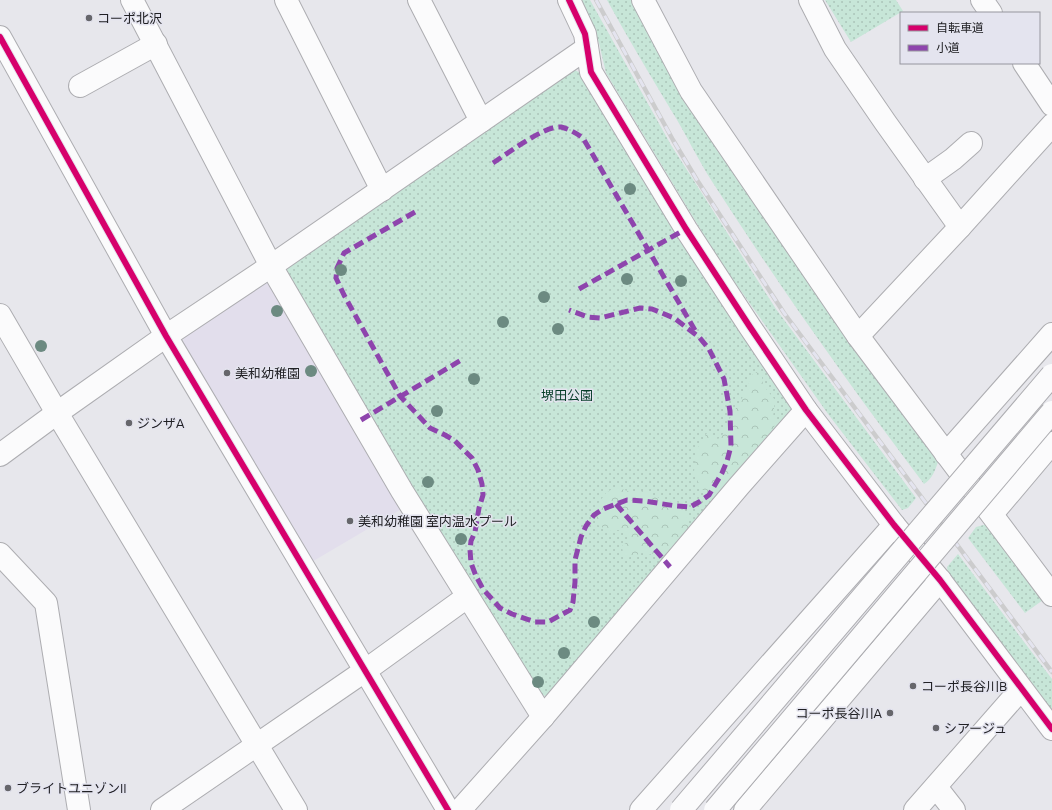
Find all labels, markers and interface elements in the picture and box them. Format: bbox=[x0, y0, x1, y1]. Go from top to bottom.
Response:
place label: コーポ北沢 bbox=[97, 11, 162, 25]
legend bbox=[900, 12, 1040, 64]
marker: コーポ北沢 bbox=[84, 13, 94, 23]
text: 自転車道 bbox=[936, 21, 984, 34]
text: 小道 bbox=[936, 41, 960, 54]
place label: 美和幼稚園 bbox=[235, 366, 300, 380]
marker: 美和幼稚園 bbox=[222, 368, 232, 378]
park label: 堺田公園 bbox=[541, 388, 593, 402]
place label: ジンザA bbox=[137, 416, 185, 430]
marker: ジンザA bbox=[124, 418, 134, 428]
place label: 美和幼稚園 室内温水プール bbox=[358, 514, 517, 528]
marker: 美和幼稚園 室内温水プール bbox=[345, 516, 355, 526]
place label: コーポ長谷川B bbox=[921, 679, 1007, 693]
marker: コーポ長谷川B bbox=[908, 681, 918, 691]
place label: コーポ長谷川A bbox=[796, 706, 883, 720]
marker: コーポ長谷川A bbox=[885, 708, 895, 718]
place label: シアージュ bbox=[944, 721, 1007, 735]
marker: シアージュ bbox=[931, 723, 941, 733]
place label: ブライトユニゾンII bbox=[16, 781, 127, 795]
marker: ブライトユニゾンII bbox=[3, 783, 13, 793]

